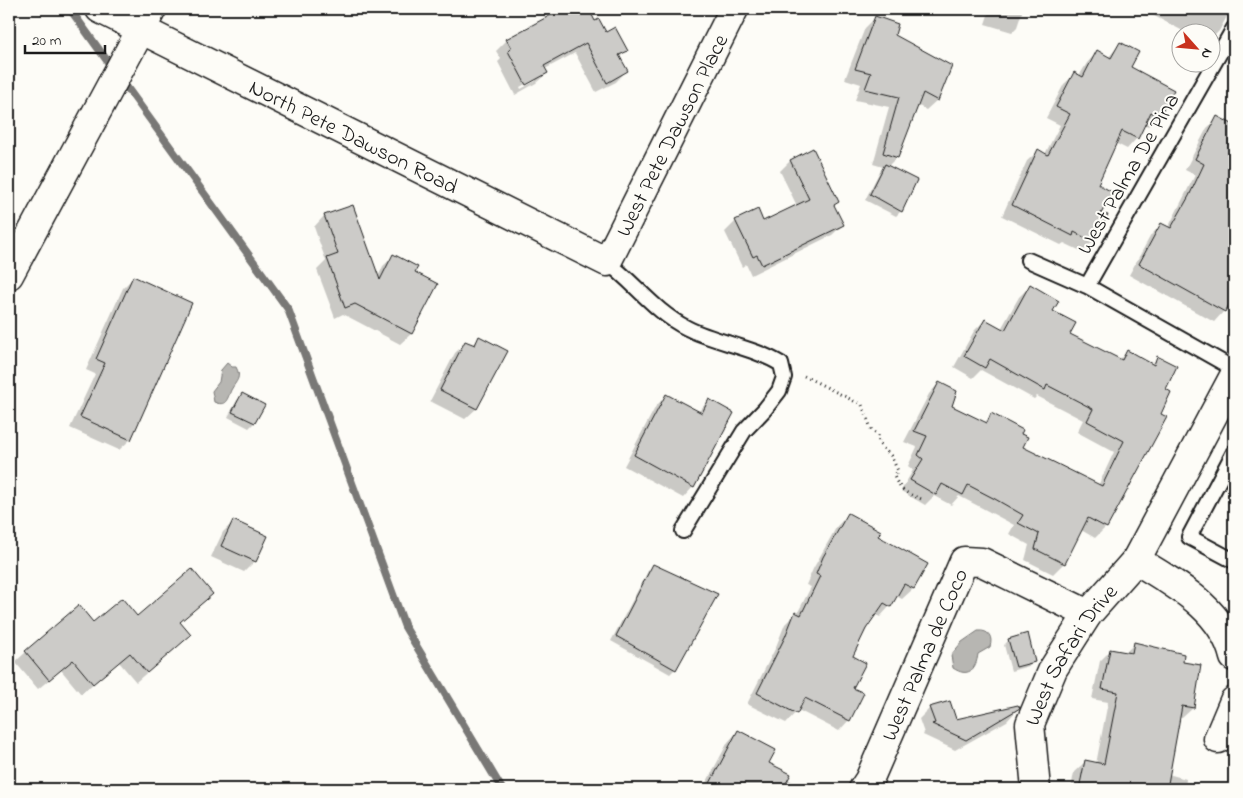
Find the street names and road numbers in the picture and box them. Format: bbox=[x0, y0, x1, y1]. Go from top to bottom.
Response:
street label: West Pete Dawson Place bbox=[609, 29, 738, 243]
street label: North Pete Dawson Road bbox=[243, 73, 463, 204]
street label: West Palma De Pina bbox=[1070, 88, 1189, 261]
street label: West Palma de Coco bbox=[875, 564, 978, 747]
street label: West Safari Drive bbox=[1018, 578, 1127, 731]

